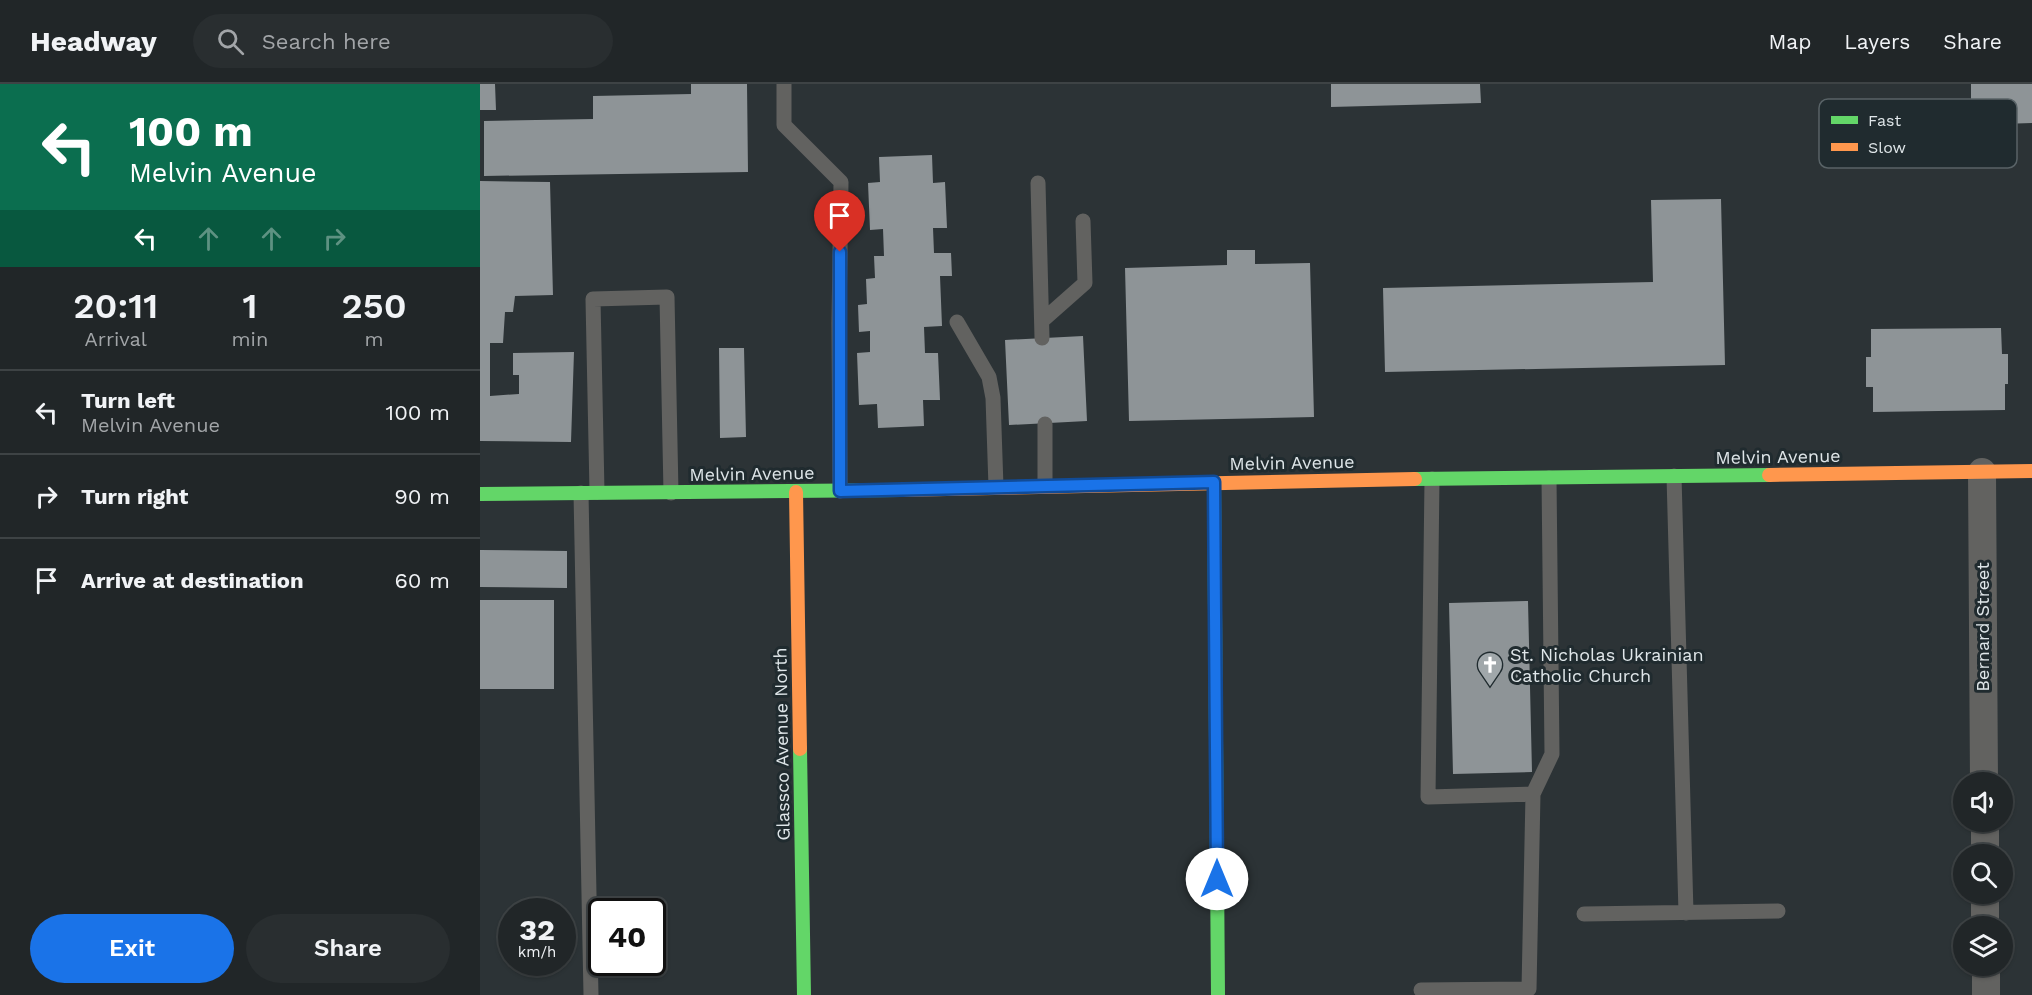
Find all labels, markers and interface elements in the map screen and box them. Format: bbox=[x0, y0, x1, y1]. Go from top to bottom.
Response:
search box bbox=[193, 14, 613, 68]
text: Headway bbox=[30, 25, 157, 58]
icon: search bbox=[214, 25, 247, 58]
text: Search here bbox=[262, 29, 391, 54]
text: Map bbox=[1768, 29, 1811, 54]
text: Layers bbox=[1844, 29, 1910, 54]
text: Share bbox=[1943, 29, 2002, 54]
legend bbox=[1819, 99, 2017, 168]
text: 100 m bbox=[129, 107, 253, 156]
icon: left bbox=[30, 108, 108, 186]
text: Fast bbox=[1868, 111, 1901, 130]
text: Slow bbox=[1868, 138, 1906, 157]
text: Melvin Avenue bbox=[129, 157, 317, 189]
pin bbox=[814, 190, 865, 252]
icon: arrive bbox=[823, 199, 856, 232]
icon: left bbox=[129, 222, 162, 255]
icon: ahead bbox=[192, 222, 225, 255]
icon: ahead bbox=[255, 222, 288, 255]
icon: right bbox=[318, 222, 351, 255]
text: 20:11 bbox=[73, 285, 158, 327]
text: 1 bbox=[242, 285, 257, 327]
text: 250 bbox=[342, 285, 407, 327]
text: Arrival bbox=[85, 327, 147, 351]
text: min bbox=[232, 327, 268, 351]
text: m bbox=[365, 327, 384, 351]
text: Turn left bbox=[81, 388, 175, 413]
icon: left bbox=[30, 396, 63, 429]
text: 100 m bbox=[386, 400, 450, 425]
text: Melvin Avenue bbox=[81, 413, 220, 437]
street label: Melvin Avenue bbox=[1715, 445, 1841, 468]
street label: Melvin Avenue bbox=[1229, 451, 1355, 474]
street label: Melvin Avenue bbox=[689, 462, 815, 485]
icon: right bbox=[30, 480, 63, 513]
text: Turn right bbox=[81, 484, 188, 509]
text: 90 m bbox=[394, 484, 450, 509]
street label: Bernard Street bbox=[1972, 562, 1993, 692]
icon: arrive bbox=[30, 564, 63, 597]
text: Arrive at destination bbox=[81, 568, 304, 593]
text: 60 m bbox=[394, 568, 450, 593]
place label: St. Nicholas Ukrainian Catholic Church bbox=[1510, 644, 1704, 686]
street label: Glassco Avenue North bbox=[769, 647, 794, 841]
church icon: St. Nicholas Ukrainian Catholic Church bbox=[1475, 650, 1505, 688]
map controls bbox=[1953, 772, 2013, 976]
button: sound bbox=[1953, 772, 2013, 832]
button: search bbox=[1953, 844, 2013, 904]
position arrow bbox=[1185, 847, 1249, 911]
speed limit sign: 40 bbox=[588, 898, 666, 976]
text: 32 bbox=[519, 912, 555, 947]
button: Exit bbox=[30, 914, 234, 983]
button: Share bbox=[246, 914, 450, 983]
button: layers bbox=[1953, 916, 2013, 976]
text: km/h bbox=[518, 943, 556, 961]

